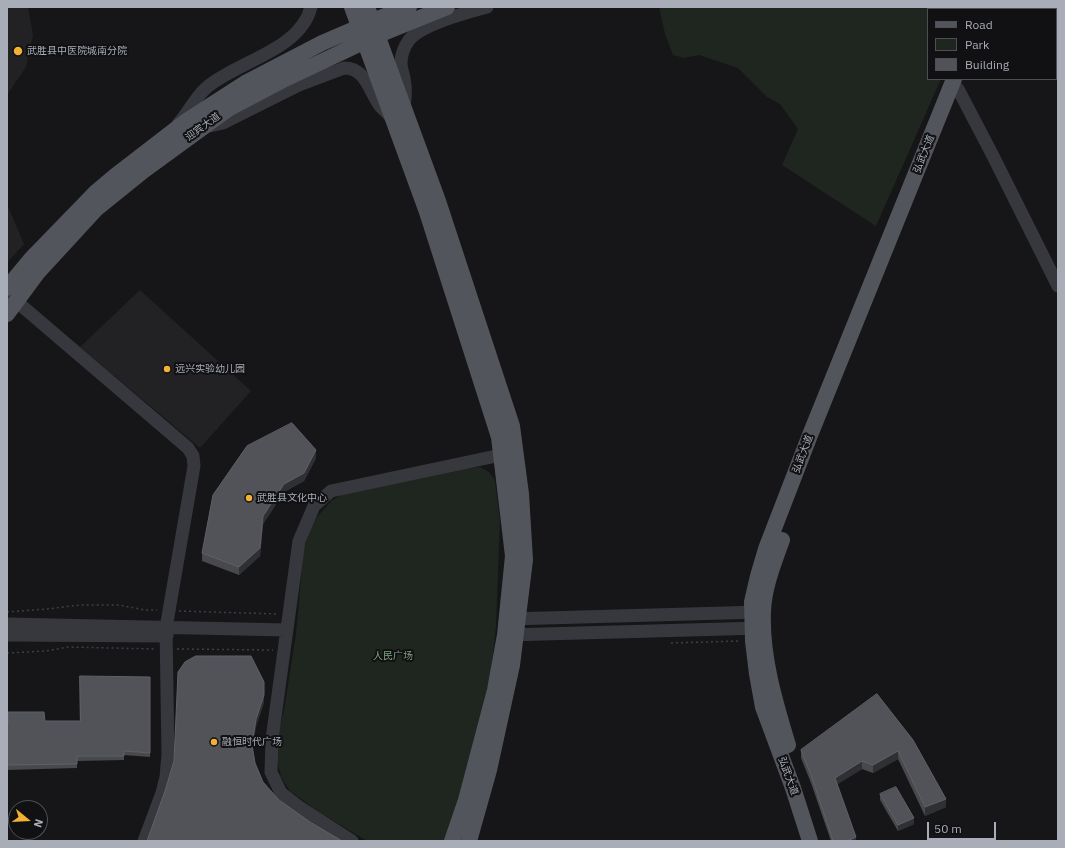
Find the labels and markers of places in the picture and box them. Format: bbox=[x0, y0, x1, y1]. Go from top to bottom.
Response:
marker: 武胜县中医院城南分院 bbox=[12, 45, 24, 57]
place label: 武胜县中医院城南分院 bbox=[27, 45, 127, 57]
place label: 远兴实验幼儿园 bbox=[175, 363, 245, 375]
marker: 远兴实验幼儿园 bbox=[162, 364, 172, 374]
place label: 武胜县文化中心 bbox=[257, 492, 327, 504]
marker: 武胜县文化中心 bbox=[244, 493, 254, 503]
place label: 融恒时代广场 bbox=[222, 736, 282, 748]
marker: 融恒时代广场 bbox=[209, 737, 219, 747]

